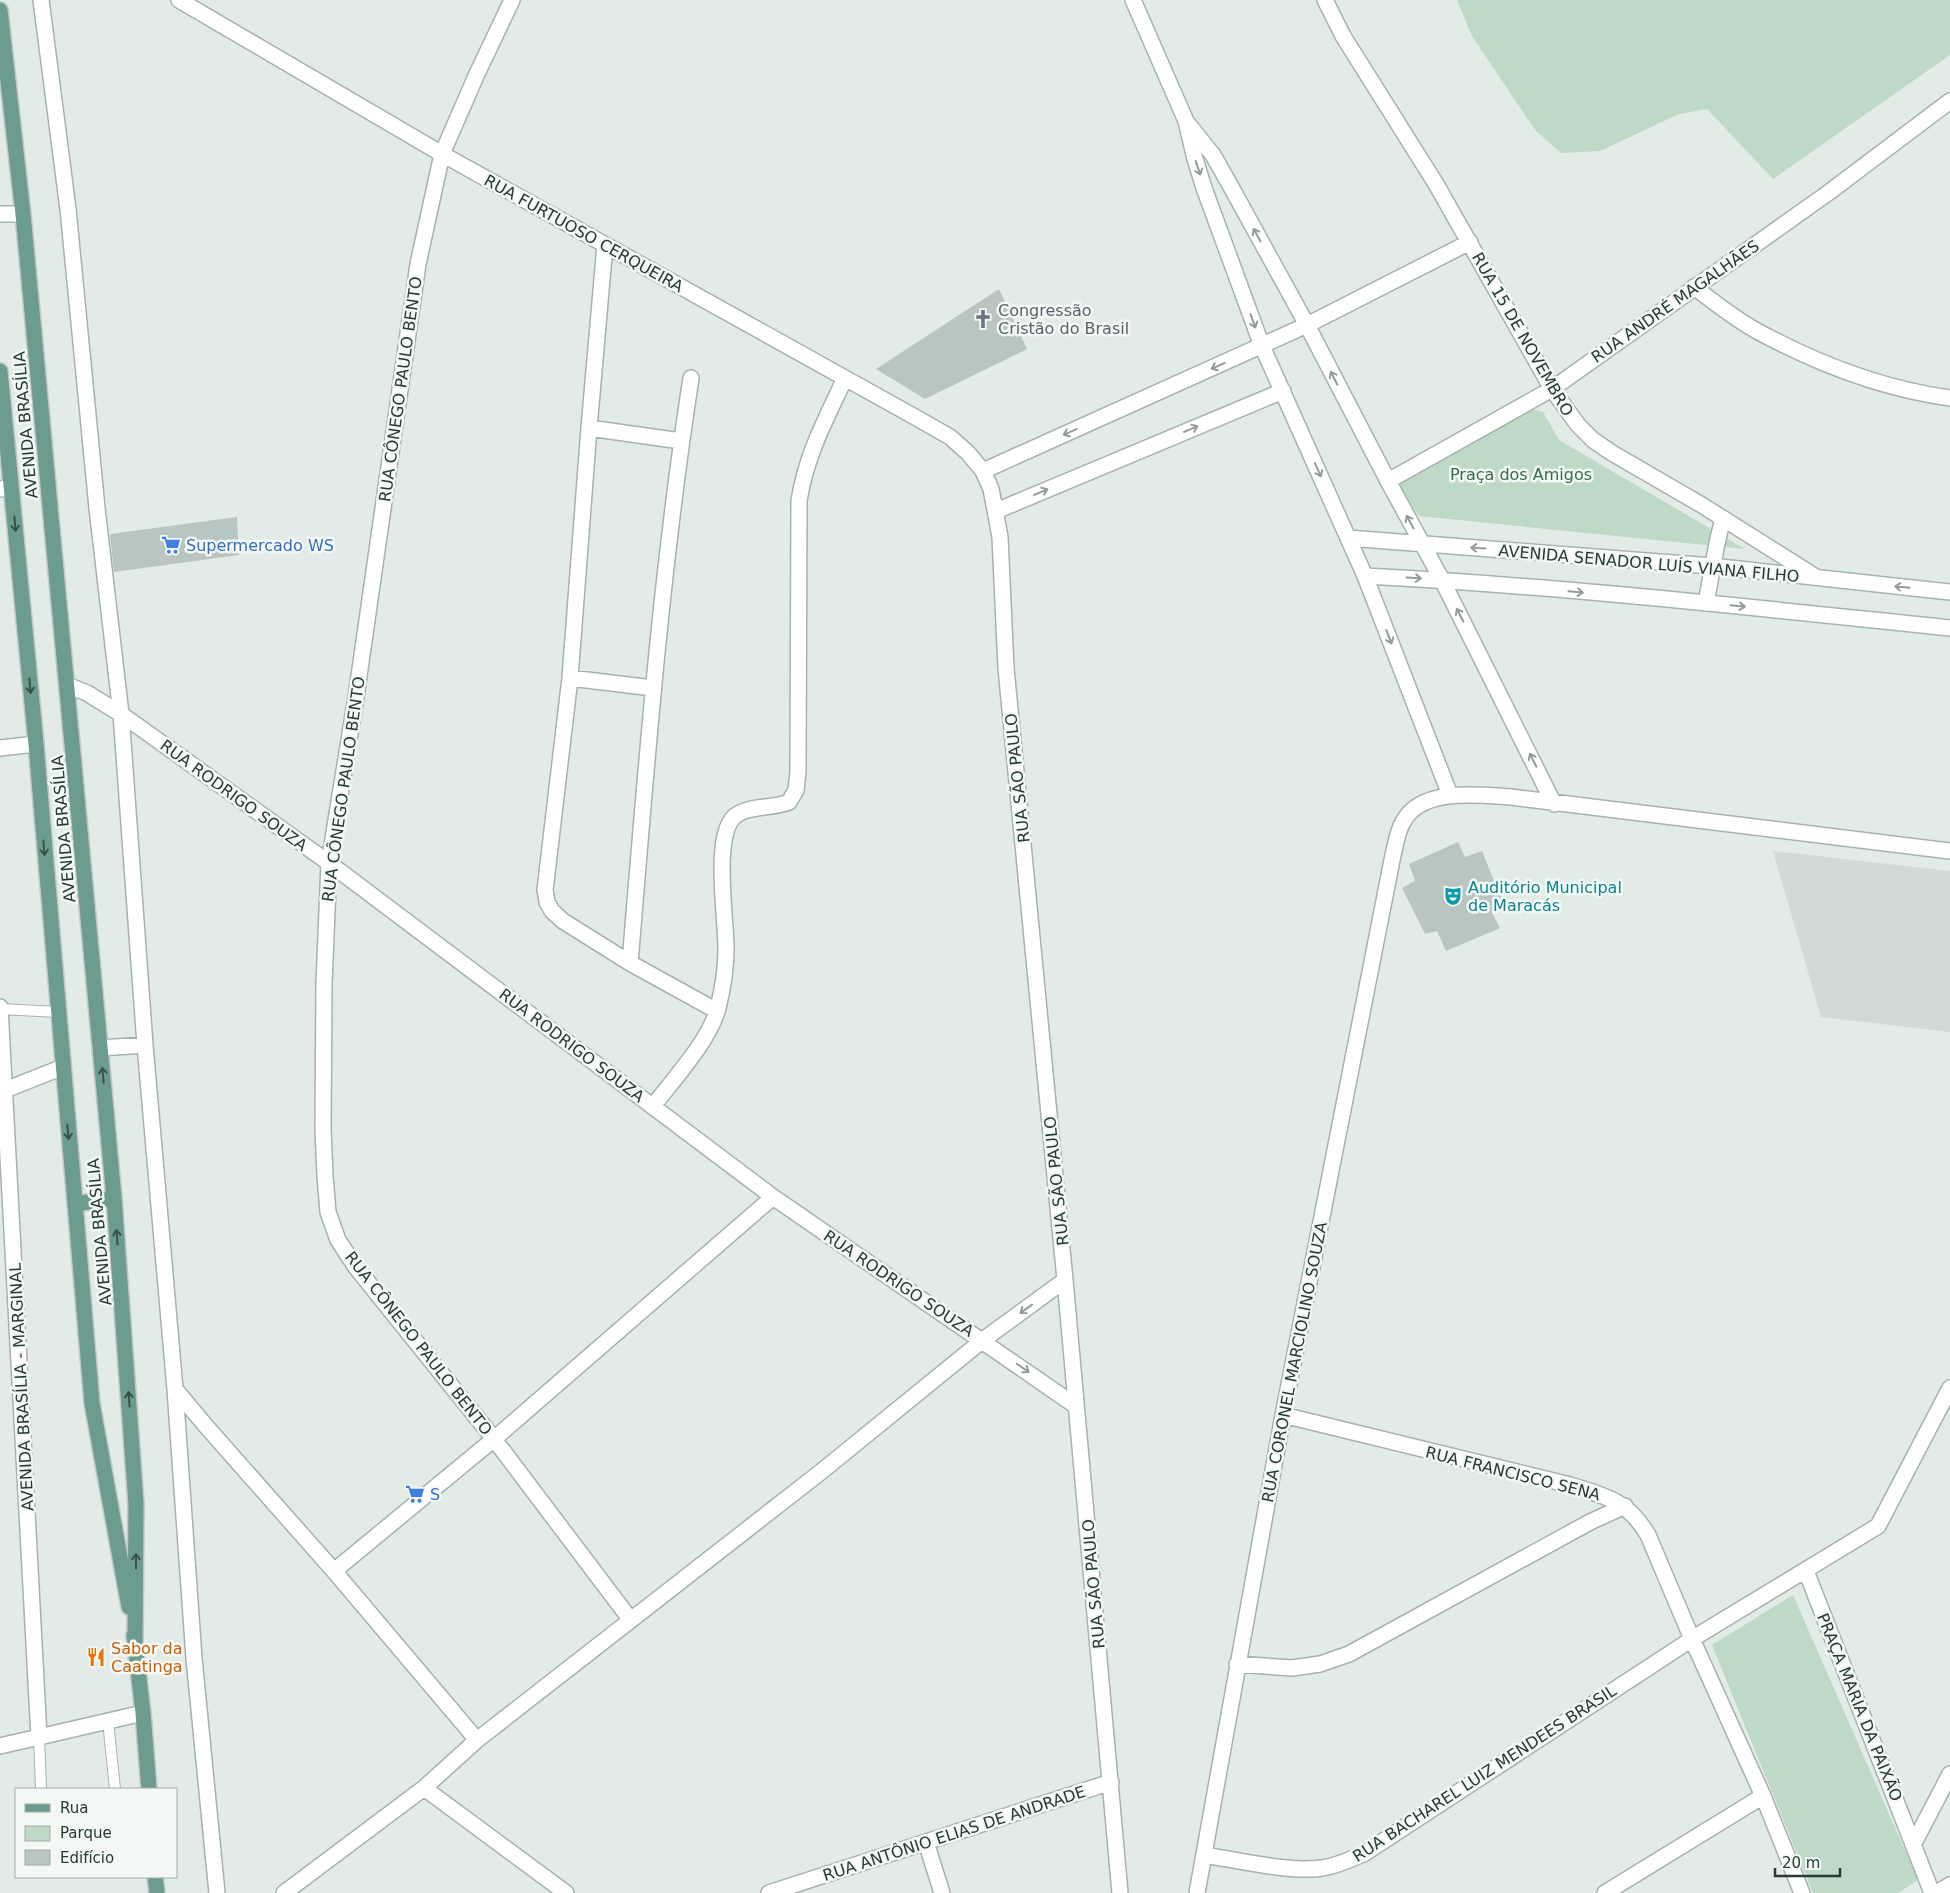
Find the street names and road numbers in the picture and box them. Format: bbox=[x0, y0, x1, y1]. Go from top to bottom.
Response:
street label: RUA FURTUOSO CERQUEIRA bbox=[481, 171, 687, 296]
street label: RUA ANDRÉ MAGALHÃES bbox=[1588, 236, 1763, 367]
street label: RUA 15 DE NOVEMBRO bbox=[1468, 249, 1577, 419]
street label: RUA CÔNEGO PAULO BENTO bbox=[375, 275, 426, 503]
street label: AVENIDA BRASÍLIA bbox=[10, 351, 41, 499]
street label: AVENIDA SENADOR LUÍS VIANA FILHO bbox=[1498, 541, 1800, 586]
street label: RUA CÔNEGO PAULO BENTO bbox=[318, 675, 369, 903]
street label: RUA SÃO PAULO bbox=[1001, 712, 1034, 844]
street label: RUA RODRIGO SOUZA bbox=[157, 736, 311, 855]
street label: AVENIDA BRASÍLIA bbox=[48, 755, 79, 903]
street label: RUA RODRIGO SOUZA bbox=[495, 985, 648, 1106]
street label: RUA SÃO PAULO bbox=[1040, 1115, 1073, 1247]
street label: AVENIDA BRASÍLIA bbox=[84, 1158, 115, 1306]
street label: RUA CORONEL MARCIOLINO SOUZA bbox=[1258, 1220, 1331, 1504]
street label: RUA RODRIGO SOUZA bbox=[820, 1226, 977, 1341]
street label: RUA CÔNEGO PAULO BENTO bbox=[341, 1248, 496, 1439]
street label: AVENIDA BRASÍLIA - MARGINAL bbox=[6, 1262, 37, 1511]
street label: RUA FRANCISCO SENA bbox=[1423, 1443, 1602, 1504]
street label: RUA SÃO PAULO bbox=[1078, 1518, 1109, 1649]
street label: PRAÇA MARIA DA PAIXÃO bbox=[1813, 1610, 1906, 1804]
street label: RUA BACHAREL LUIZ MENDEES BRASIL bbox=[1349, 1681, 1620, 1866]
street label: RUA ANTÔNIO ELIAS DE ANDRADE bbox=[820, 1782, 1088, 1885]

